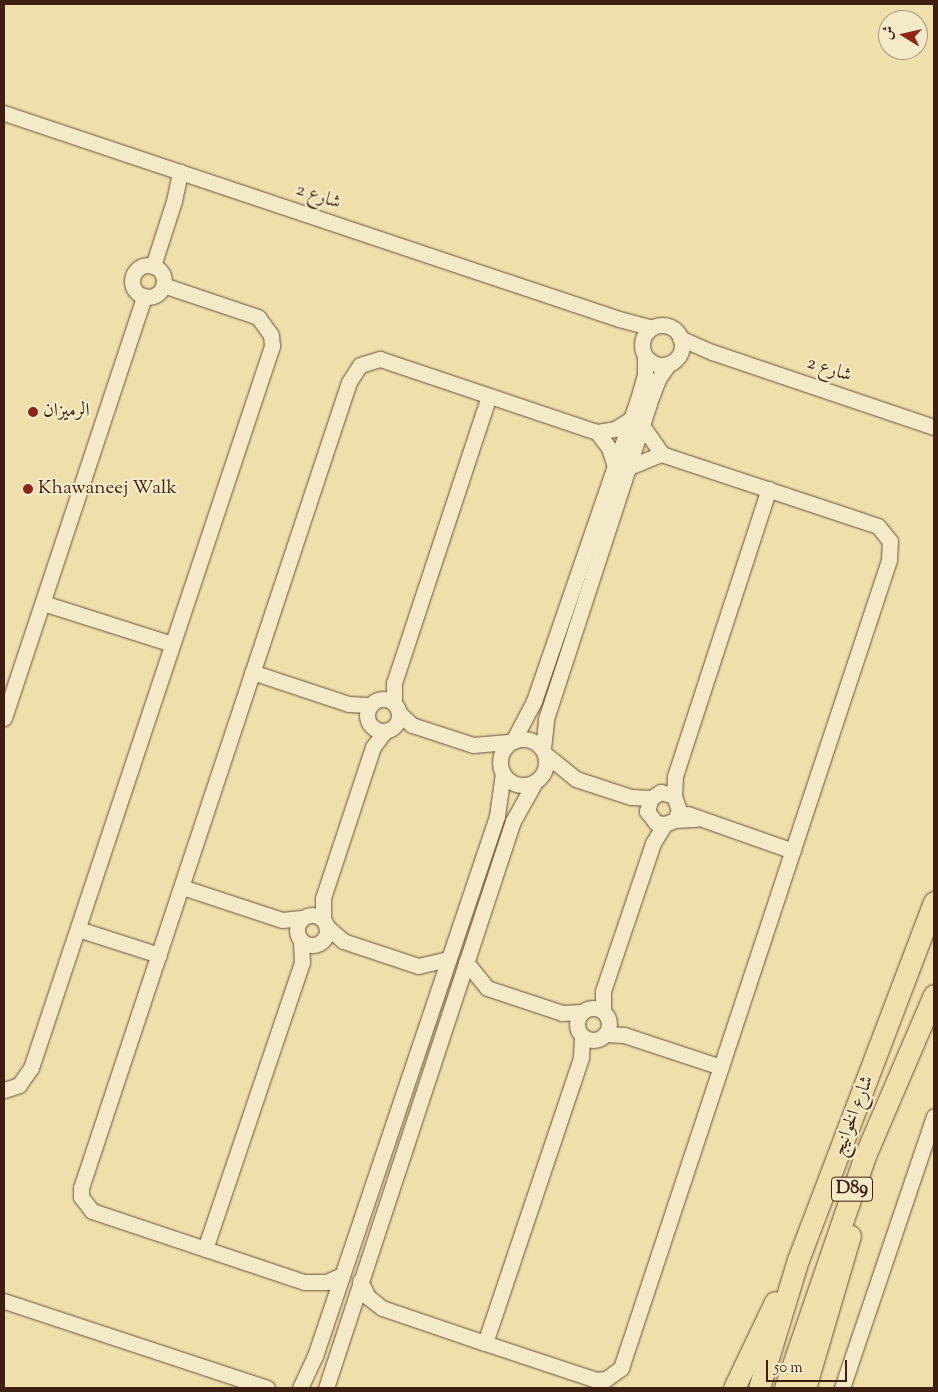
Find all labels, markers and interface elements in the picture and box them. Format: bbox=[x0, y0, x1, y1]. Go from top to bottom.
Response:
north arrow bbox=[878, 10, 928, 60]
text: ش bbox=[878, 24, 900, 41]
street label: شارع 2 bbox=[293, 179, 343, 215]
street label: شارع 2 bbox=[804, 352, 854, 388]
place label: الرميزان bbox=[43, 401, 90, 423]
marker: الرميزان bbox=[27, 406, 39, 418]
place label: Khawaneej Walk bbox=[38, 478, 177, 500]
marker: Khawaneej Walk bbox=[22, 483, 34, 495]
street label: شارع الخوانيج bbox=[828, 1073, 880, 1159]
road number: D89 bbox=[831, 1174, 873, 1204]
scale bar bbox=[768, 1350, 849, 1382]
text: 50 m bbox=[774, 1358, 803, 1379]

